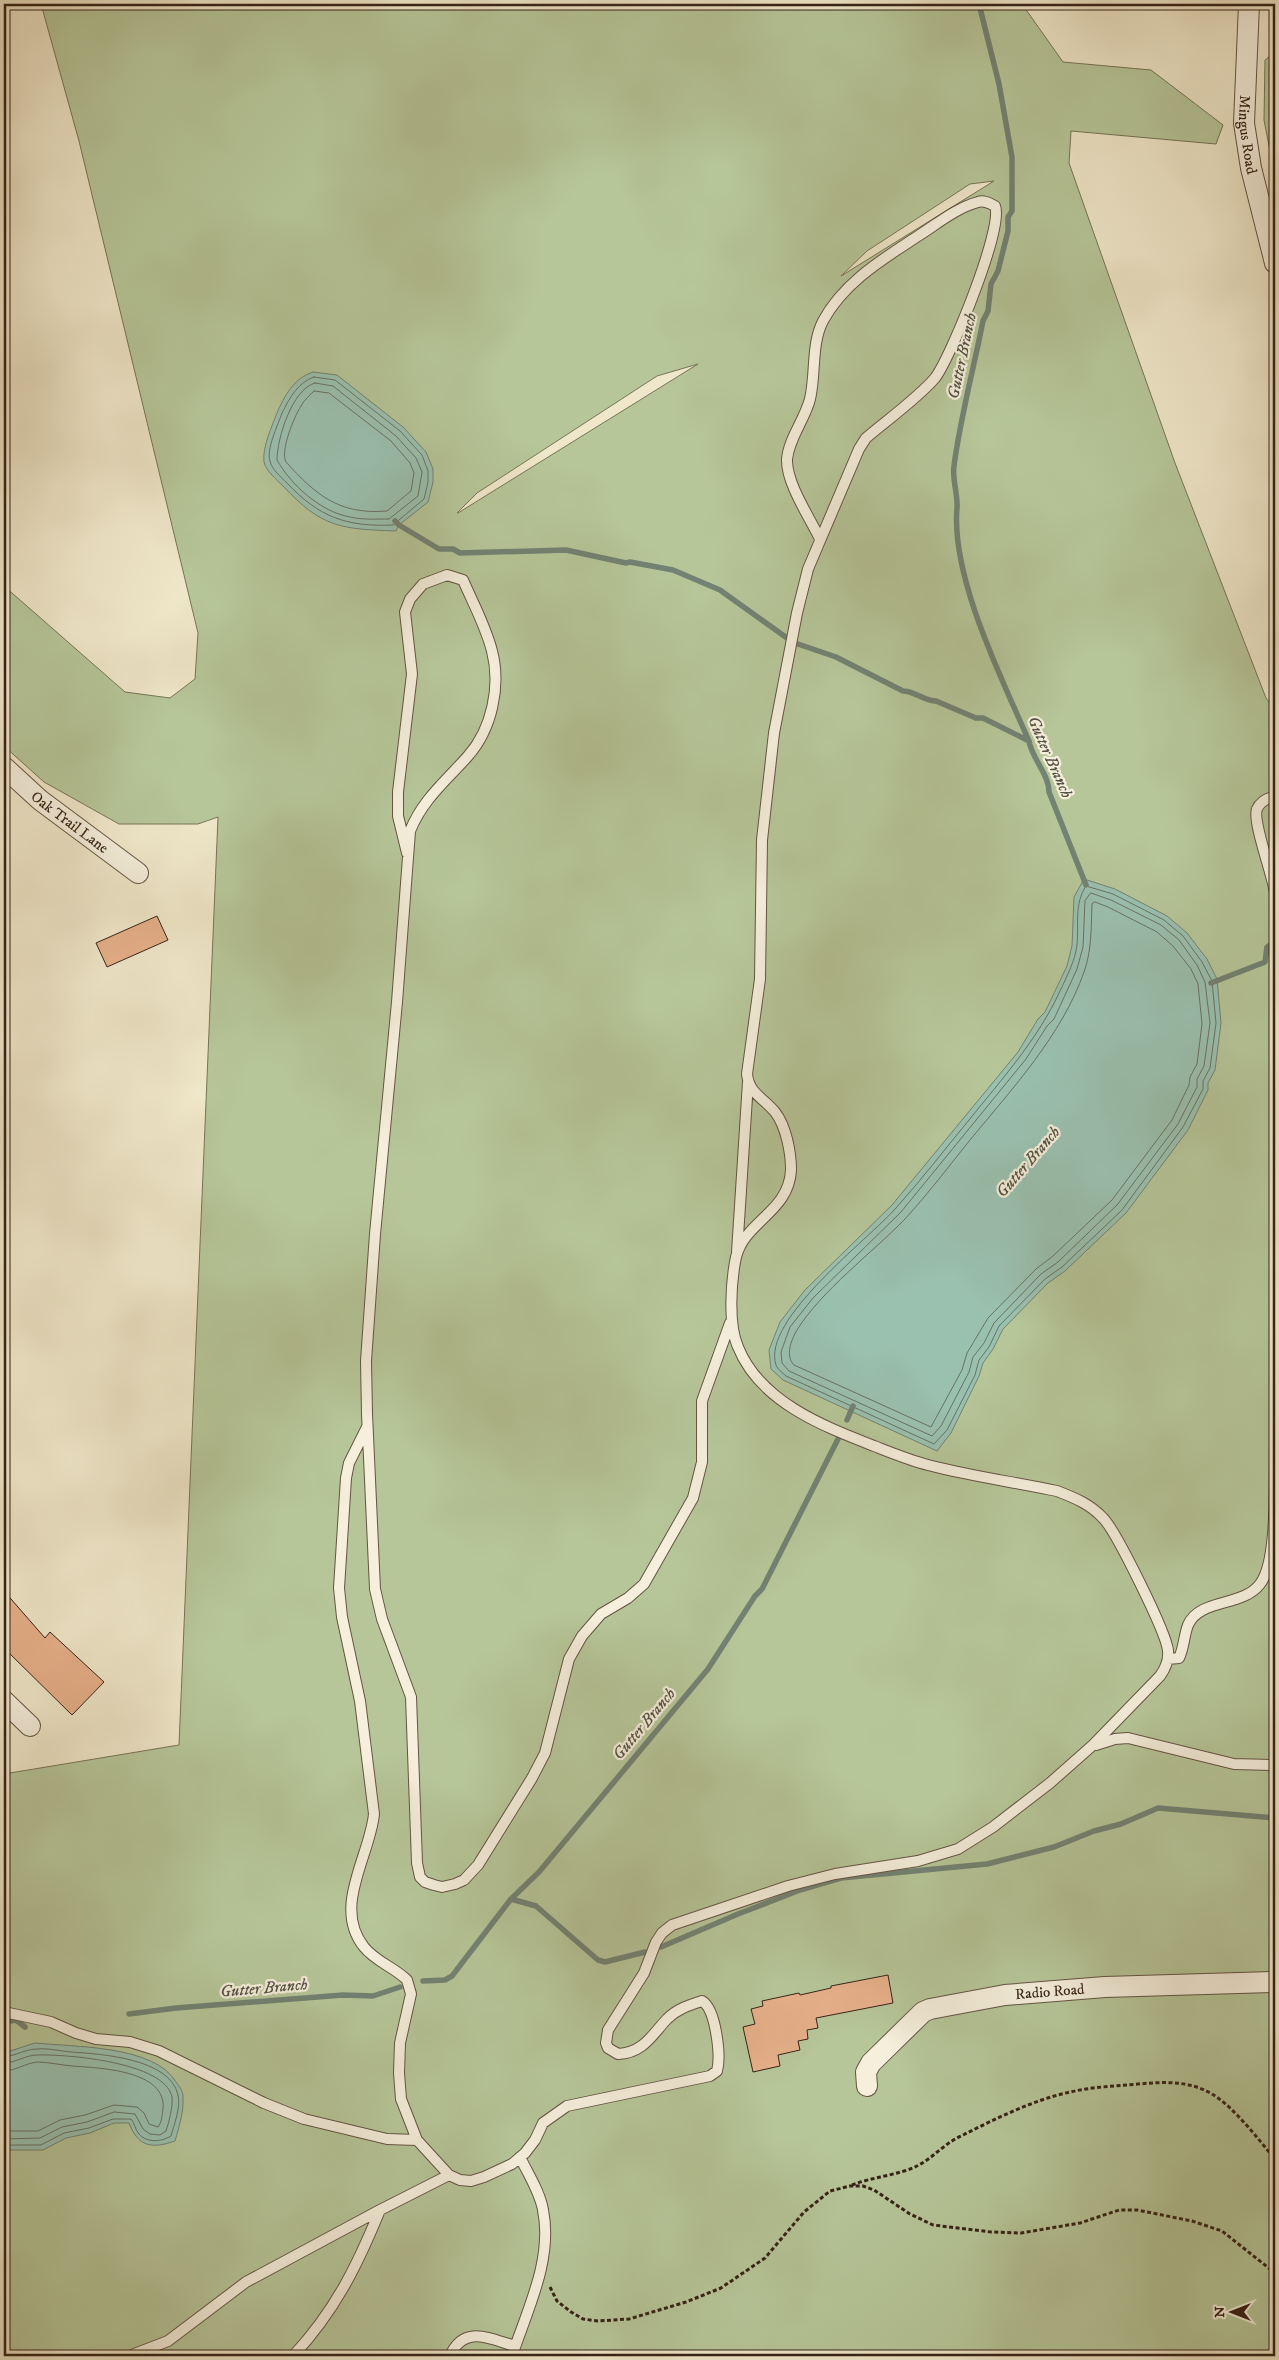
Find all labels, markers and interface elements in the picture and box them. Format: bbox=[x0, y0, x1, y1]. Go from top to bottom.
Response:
street label: Mingus Road bbox=[1234, 95, 1262, 177]
water label: Gutter Branch bbox=[943, 311, 981, 401]
water label: Gutter Branch bbox=[1023, 713, 1077, 801]
street label: Oak Trail Lane bbox=[27, 787, 112, 857]
water label: Gutter Branch bbox=[992, 1122, 1064, 1202]
water label: Gutter Branch bbox=[608, 1684, 680, 1764]
water label: Gutter Branch bbox=[220, 1974, 308, 2002]
street label: Radio Road bbox=[1014, 1979, 1086, 2004]
north arrow bbox=[1206, 2288, 1256, 2338]
text: N bbox=[1211, 2306, 1229, 2318]

